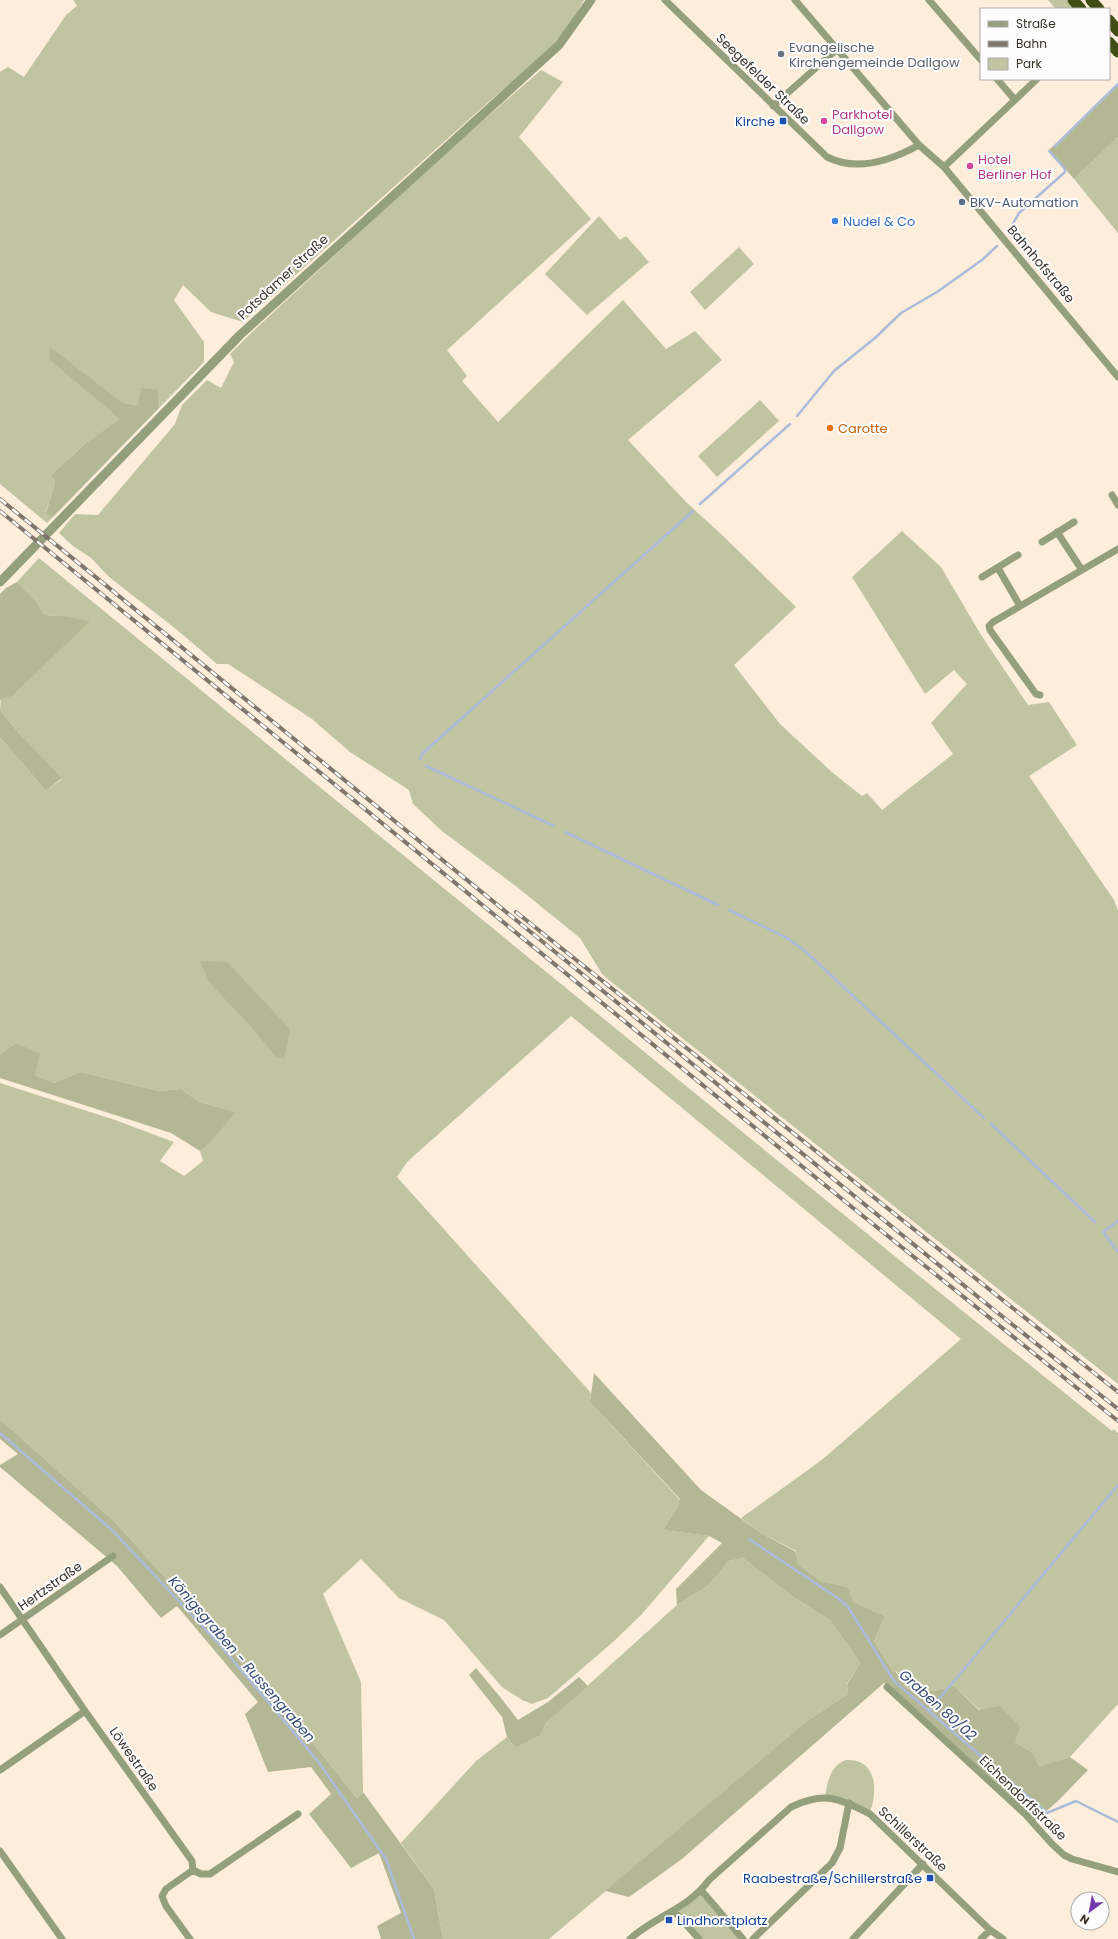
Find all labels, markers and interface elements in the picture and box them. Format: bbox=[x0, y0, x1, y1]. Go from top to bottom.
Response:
legend bbox=[980, 8, 1110, 80]
text: Straße bbox=[1016, 15, 1056, 32]
street label: Seegefelder Straße bbox=[712, 29, 814, 129]
text: Bahn bbox=[1016, 35, 1047, 52]
place label: Evangelische Kirchengemeinde Dallgow bbox=[789, 38, 960, 72]
marker: Evangelische Kirchengemeinde Dallgow bbox=[776, 49, 786, 59]
text: Park bbox=[1016, 55, 1043, 72]
place label: Parkhotel Dallgow bbox=[832, 105, 893, 139]
place label: Kirche bbox=[735, 112, 775, 131]
marker: Kirche bbox=[778, 116, 788, 126]
marker: Parkhotel Dallgow bbox=[819, 116, 829, 126]
place label: Hotel Berliner Hof bbox=[978, 150, 1052, 184]
marker: Hotel Berliner Hof bbox=[965, 161, 975, 171]
place label: BKV-Automation bbox=[970, 193, 1079, 212]
marker: BKV-Automation bbox=[957, 197, 967, 207]
place label: Nudel & Co bbox=[843, 212, 915, 231]
marker: Nudel & Co bbox=[830, 216, 840, 226]
street label: Bahnhofstraße bbox=[1003, 221, 1079, 307]
street label: Potsdamer Straße bbox=[234, 230, 332, 324]
place label: Carotte bbox=[838, 419, 888, 438]
marker: Carotte bbox=[825, 423, 835, 433]
street label: Hertzstraße bbox=[14, 1557, 86, 1615]
water label: Königsgraben - Russengraben bbox=[164, 1571, 320, 1747]
water label: Graben 80/02 bbox=[895, 1665, 981, 1745]
street label: Löwestraße bbox=[105, 1723, 163, 1795]
street label: Eichendorffstraße bbox=[975, 1751, 1071, 1845]
street label: Schillerstraße bbox=[874, 1802, 952, 1876]
place label: Raabestraße/Schillerstraße bbox=[743, 1869, 922, 1888]
marker: Raabestraße/Schillerstraße bbox=[925, 1873, 935, 1883]
north arrow bbox=[1070, 1891, 1110, 1931]
place label: Lindhorstplatz bbox=[677, 1911, 767, 1930]
text: N bbox=[1077, 1911, 1092, 1928]
marker: Lindhorstplatz bbox=[664, 1915, 674, 1925]

